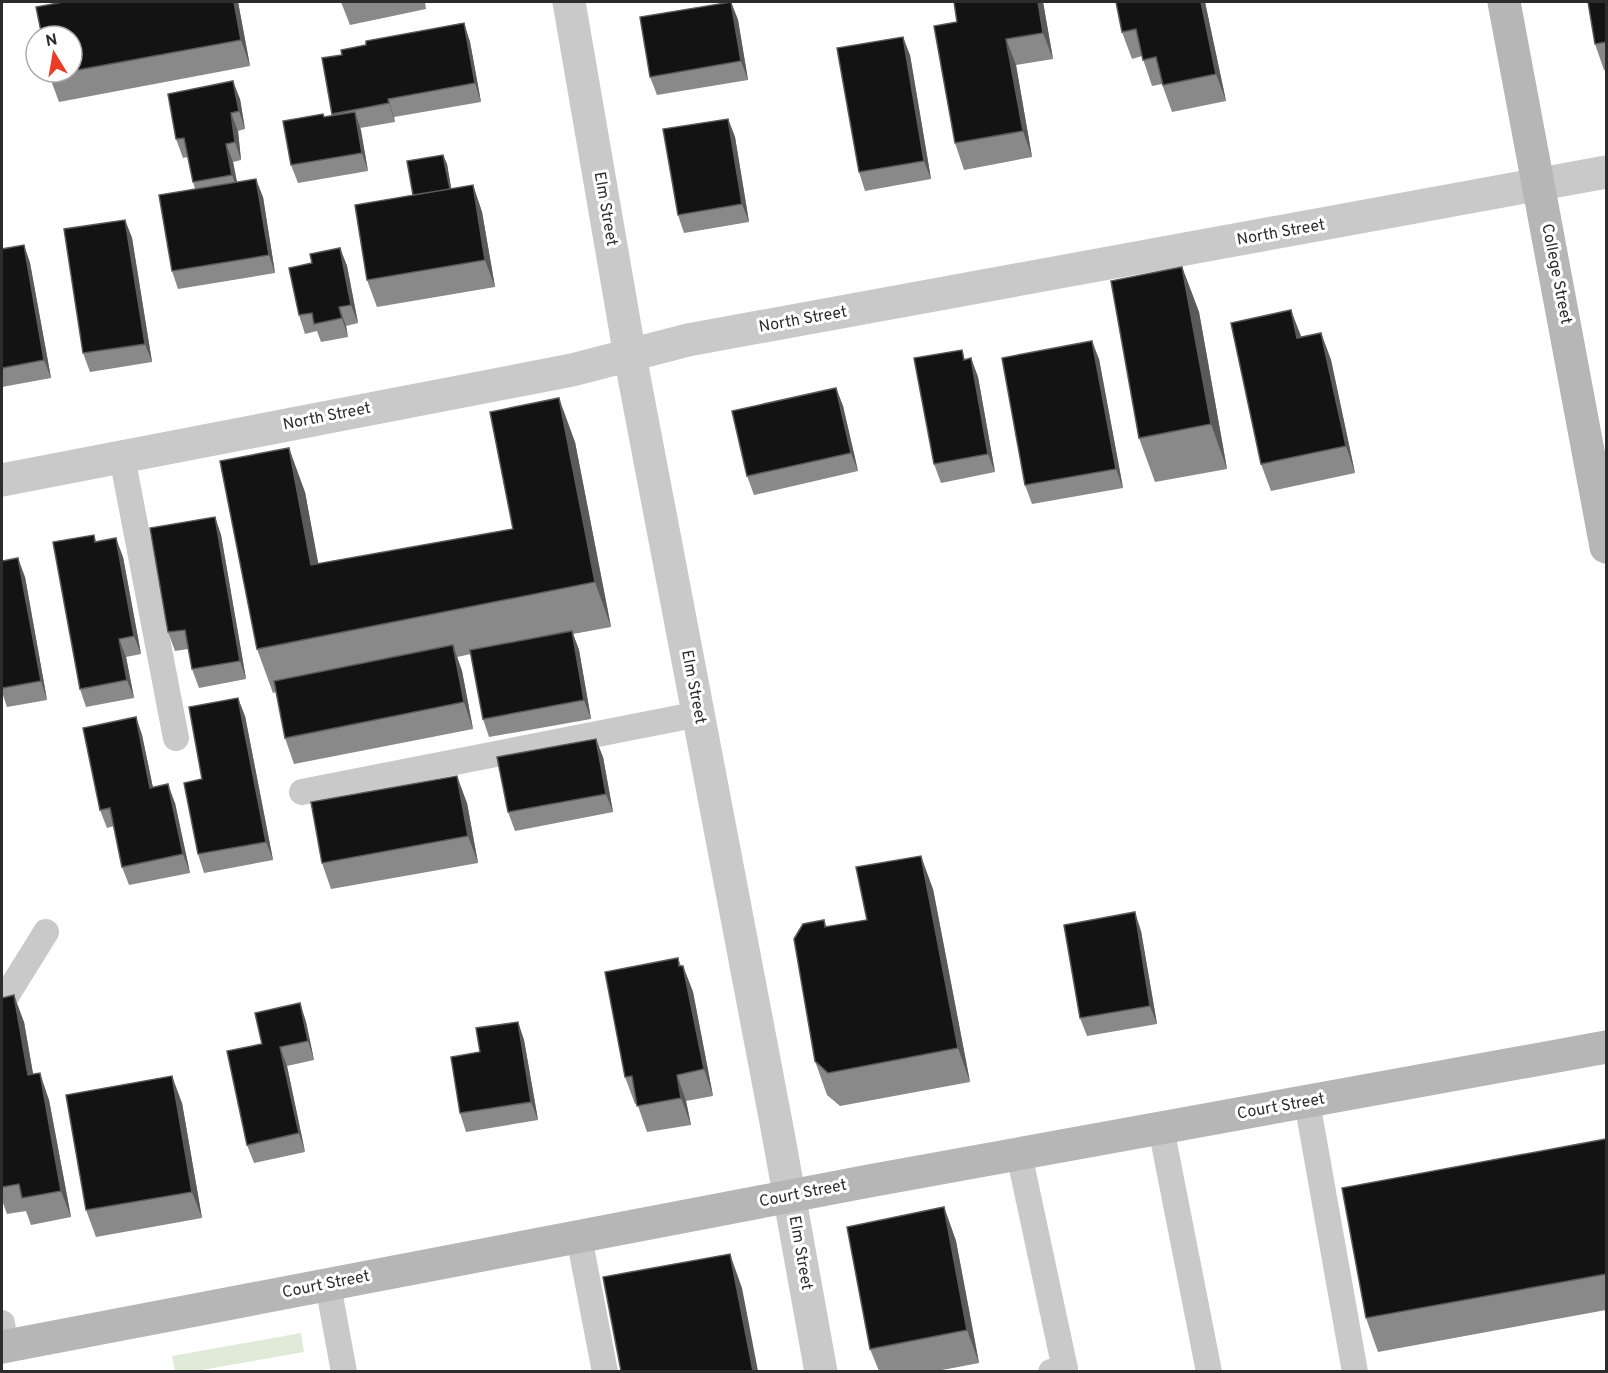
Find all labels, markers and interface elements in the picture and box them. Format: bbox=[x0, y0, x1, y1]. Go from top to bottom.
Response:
north arrow bbox=[24, 24, 84, 84]
text: N bbox=[44, 30, 59, 52]
street label: Elm Street bbox=[589, 170, 621, 248]
street label: North Street bbox=[1235, 215, 1327, 251]
street label: College Street bbox=[1536, 222, 1576, 326]
street label: North Street bbox=[757, 302, 849, 338]
street label: North Street bbox=[281, 399, 373, 435]
street label: Elm Street bbox=[676, 648, 710, 726]
street label: Court Street bbox=[1236, 1089, 1326, 1125]
street label: Court Street bbox=[758, 1176, 848, 1212]
street label: Elm Street bbox=[784, 1214, 816, 1292]
street label: Court Street bbox=[281, 1267, 371, 1303]

